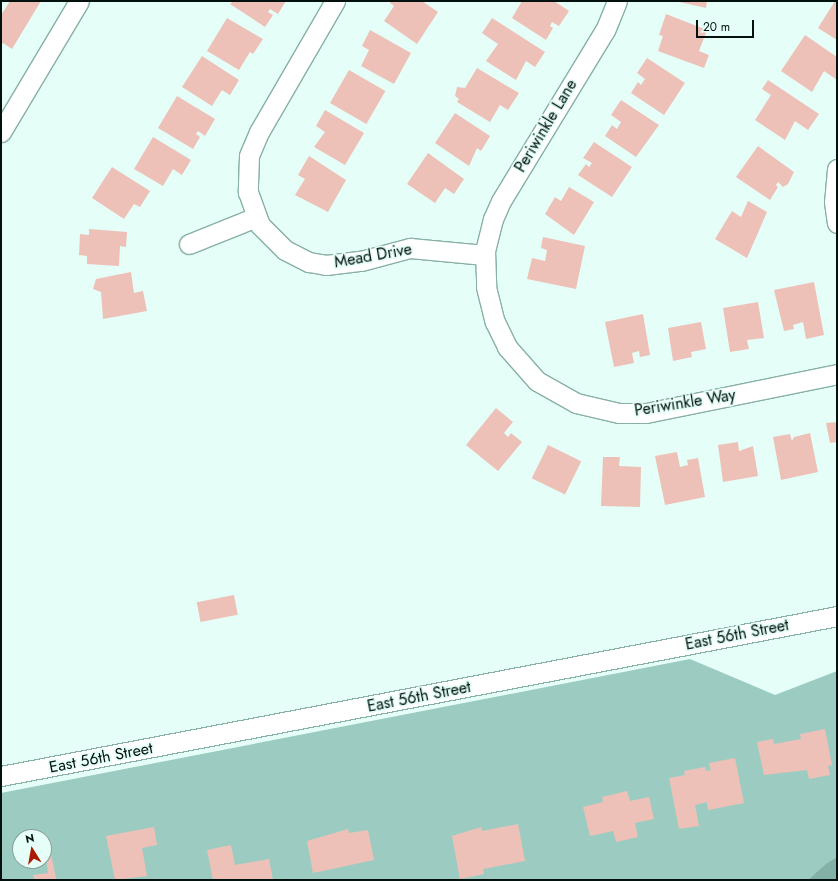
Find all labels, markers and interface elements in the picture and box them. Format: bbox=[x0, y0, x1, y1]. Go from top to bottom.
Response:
scale bar bbox=[698, 12, 756, 38]
text: 20 m bbox=[703, 18, 730, 36]
street label: Periwinkle Lane bbox=[511, 76, 581, 176]
street label: Mead Drive bbox=[333, 240, 413, 272]
street label: Periwinkle Way bbox=[633, 386, 737, 420]
street label: East 56th Street bbox=[684, 616, 790, 654]
street label: East 56th Street bbox=[366, 678, 472, 716]
street label: East 56th Street bbox=[48, 739, 154, 777]
north arrow bbox=[12, 829, 52, 869]
text: N bbox=[24, 830, 36, 847]

